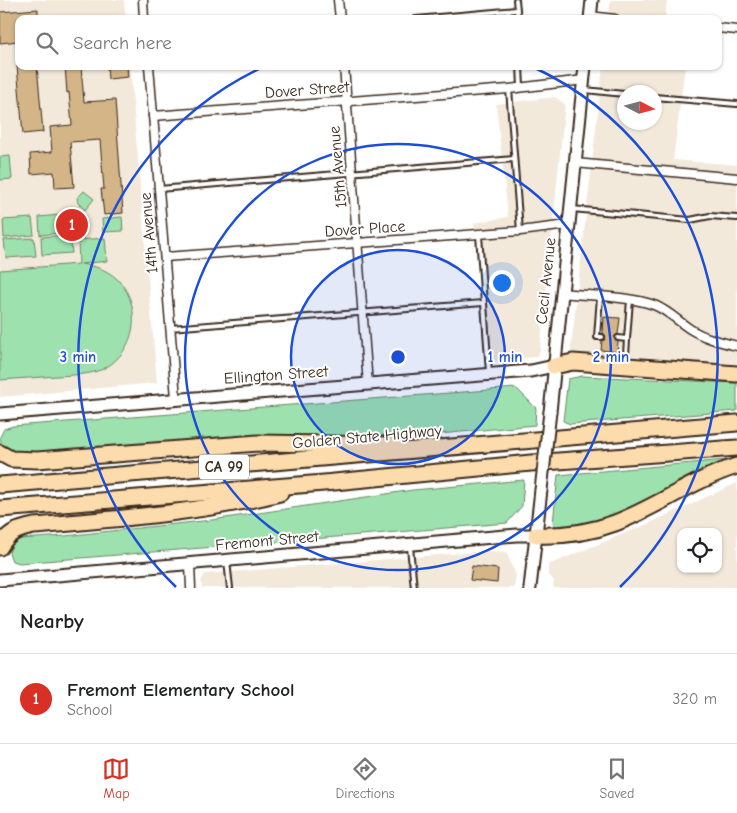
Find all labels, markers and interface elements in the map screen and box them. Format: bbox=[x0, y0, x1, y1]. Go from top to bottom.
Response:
search box bbox=[15, 15, 722, 70]
icon: search bbox=[33, 29, 61, 57]
text: Search here bbox=[73, 32, 172, 54]
street label: Dover Street bbox=[264, 78, 350, 102]
north arrow bbox=[617, 85, 662, 130]
street label: 15th Avenue bbox=[325, 125, 351, 209]
street label: 14th Avenue bbox=[136, 192, 162, 274]
pin: 1 bbox=[56, 206, 88, 244]
street label: Dover Place bbox=[324, 217, 406, 241]
street label: Cecil Avenue bbox=[533, 237, 559, 325]
your location bbox=[489, 270, 515, 296]
text: 3 min bbox=[60, 348, 96, 366]
centre of rings bbox=[389, 348, 407, 366]
text: 1 min bbox=[488, 348, 522, 366]
text: 2 min bbox=[593, 348, 629, 366]
street label: Ellington Street bbox=[223, 362, 329, 388]
street label: Golden State Highway bbox=[292, 421, 443, 452]
road number: CA 99 bbox=[199, 454, 249, 480]
street label: Fremont Street bbox=[214, 527, 320, 554]
map controls bbox=[677, 528, 722, 573]
button: locate bbox=[677, 528, 722, 573]
text: Nearby bbox=[20, 609, 84, 633]
text: Fremont Elementary School bbox=[67, 679, 295, 701]
text: 1 bbox=[33, 690, 39, 708]
text: 320 m bbox=[672, 690, 717, 708]
text: School bbox=[67, 701, 113, 719]
tab: Map bbox=[102, 755, 130, 802]
tab: Directions bbox=[335, 755, 395, 802]
tab: Saved bbox=[600, 755, 635, 802]

